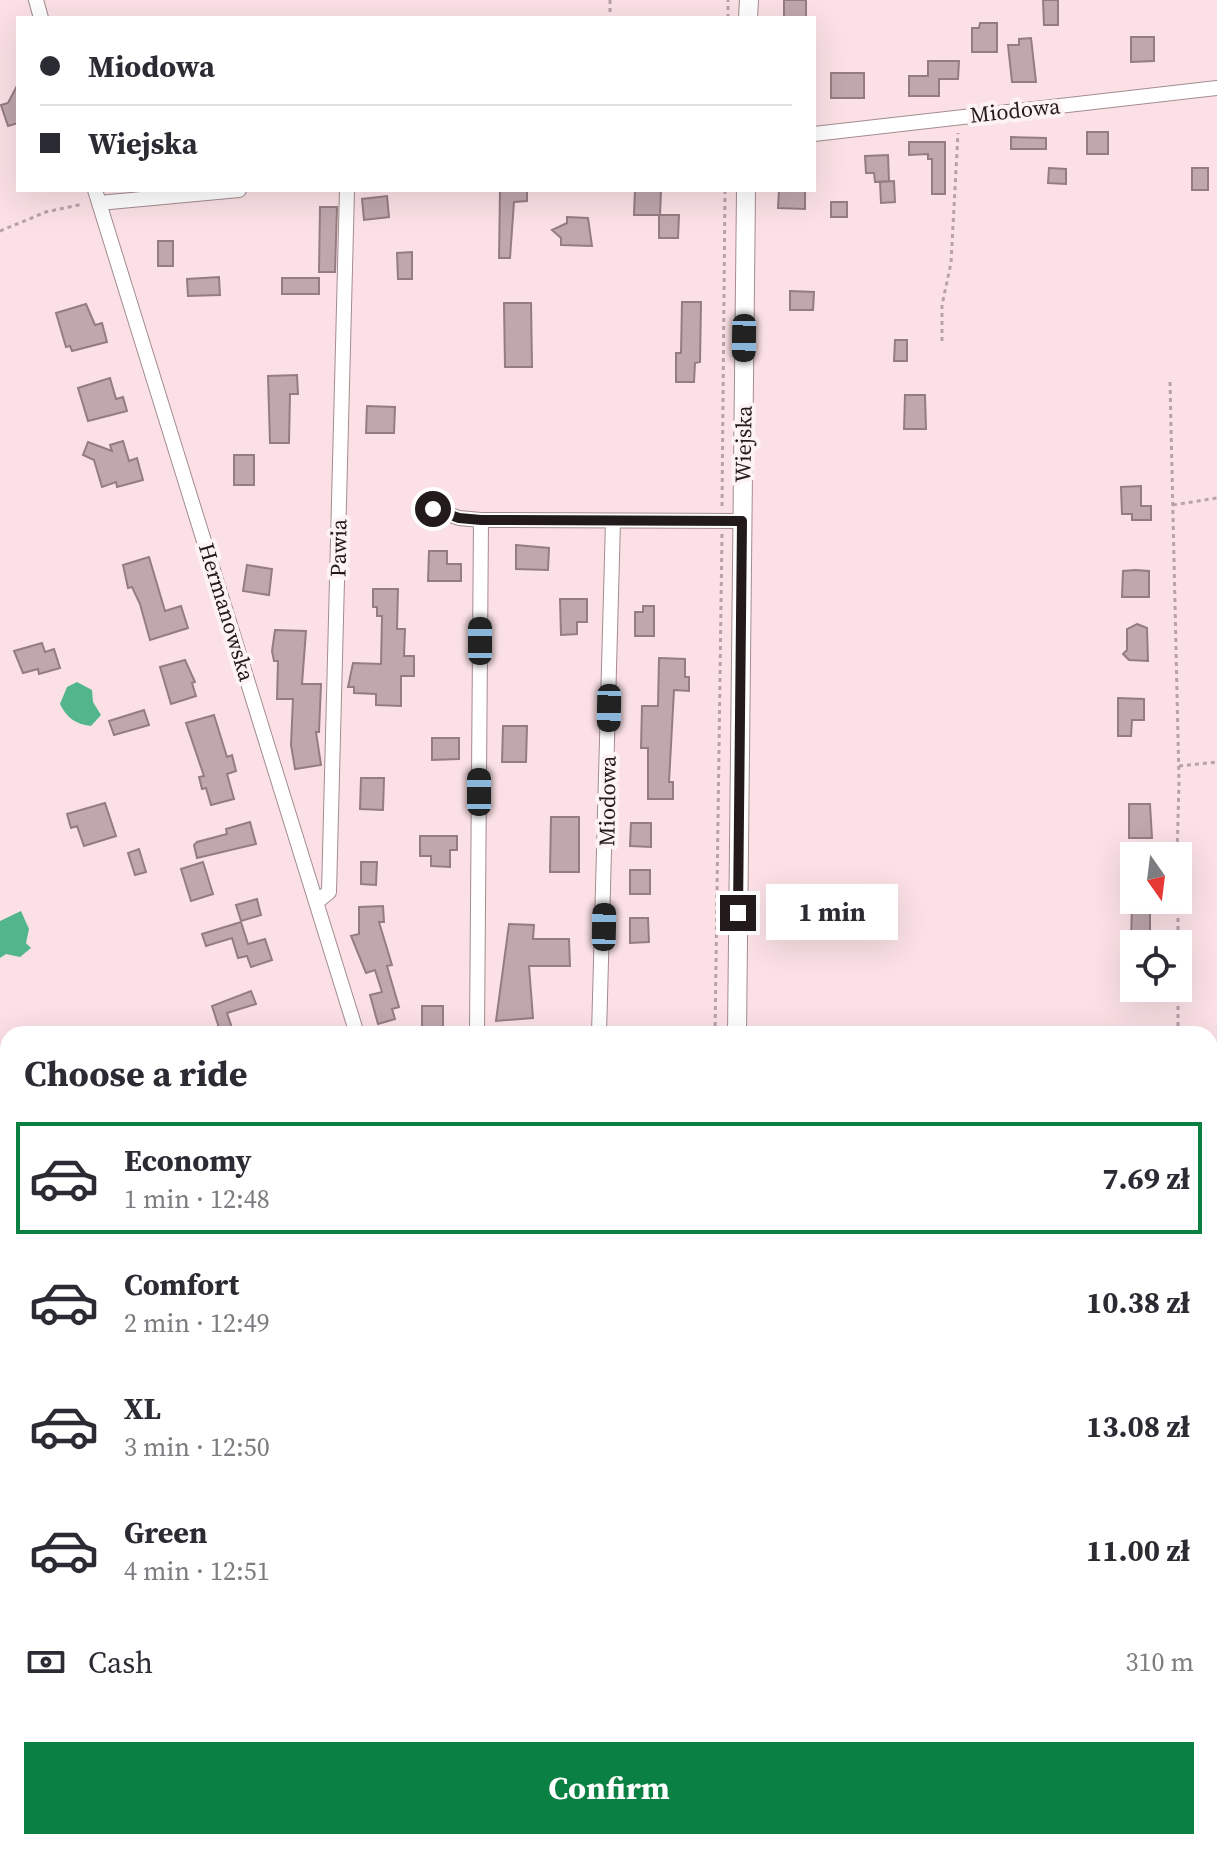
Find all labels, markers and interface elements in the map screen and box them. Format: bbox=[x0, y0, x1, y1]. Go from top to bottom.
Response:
text: Miodowa bbox=[88, 46, 215, 87]
street label: Miodowa bbox=[968, 90, 1062, 130]
text: Wiejska bbox=[88, 123, 198, 164]
car bbox=[732, 314, 756, 362]
street label: Wiejska bbox=[727, 404, 759, 483]
route start bbox=[415, 491, 451, 527]
street label: Pawia bbox=[322, 518, 354, 577]
street label: Hermanowska bbox=[192, 539, 262, 685]
car bbox=[468, 617, 492, 665]
car bbox=[597, 684, 621, 732]
street label: Miodowa bbox=[591, 755, 623, 847]
car bbox=[467, 768, 491, 816]
north arrow bbox=[1120, 842, 1192, 914]
map controls bbox=[1120, 842, 1192, 1002]
callout: 1 min bbox=[766, 885, 898, 941]
text: 1 min bbox=[798, 894, 866, 930]
route end bbox=[720, 895, 756, 931]
car bbox=[592, 903, 616, 951]
button: locate bbox=[1120, 930, 1192, 1002]
text: Choose a ride bbox=[24, 1049, 247, 1098]
text: Economy bbox=[124, 1140, 252, 1181]
icon: car bbox=[28, 1142, 100, 1214]
text: 7.69 zł bbox=[1102, 1158, 1190, 1199]
text: 1 min · 12:48 bbox=[124, 1181, 270, 1217]
text: Comfort bbox=[124, 1264, 239, 1305]
icon: car bbox=[28, 1266, 100, 1338]
text: 10.38 zł bbox=[1086, 1282, 1190, 1323]
text: 2 min · 12:49 bbox=[124, 1305, 270, 1341]
text: XL bbox=[124, 1388, 161, 1429]
icon: car bbox=[28, 1390, 100, 1462]
text: 13.08 zł bbox=[1086, 1406, 1190, 1447]
text: 3 min · 12:50 bbox=[124, 1429, 270, 1465]
text: Green bbox=[124, 1512, 207, 1553]
icon: car bbox=[28, 1514, 100, 1586]
text: 11.00 zł bbox=[1086, 1530, 1190, 1571]
text: 4 min · 12:51 bbox=[124, 1553, 270, 1589]
icon: cash bbox=[24, 1640, 68, 1684]
text: Cash bbox=[88, 1642, 153, 1683]
text: 310 m bbox=[1126, 1644, 1194, 1680]
button: Confirm bbox=[24, 1742, 1194, 1834]

